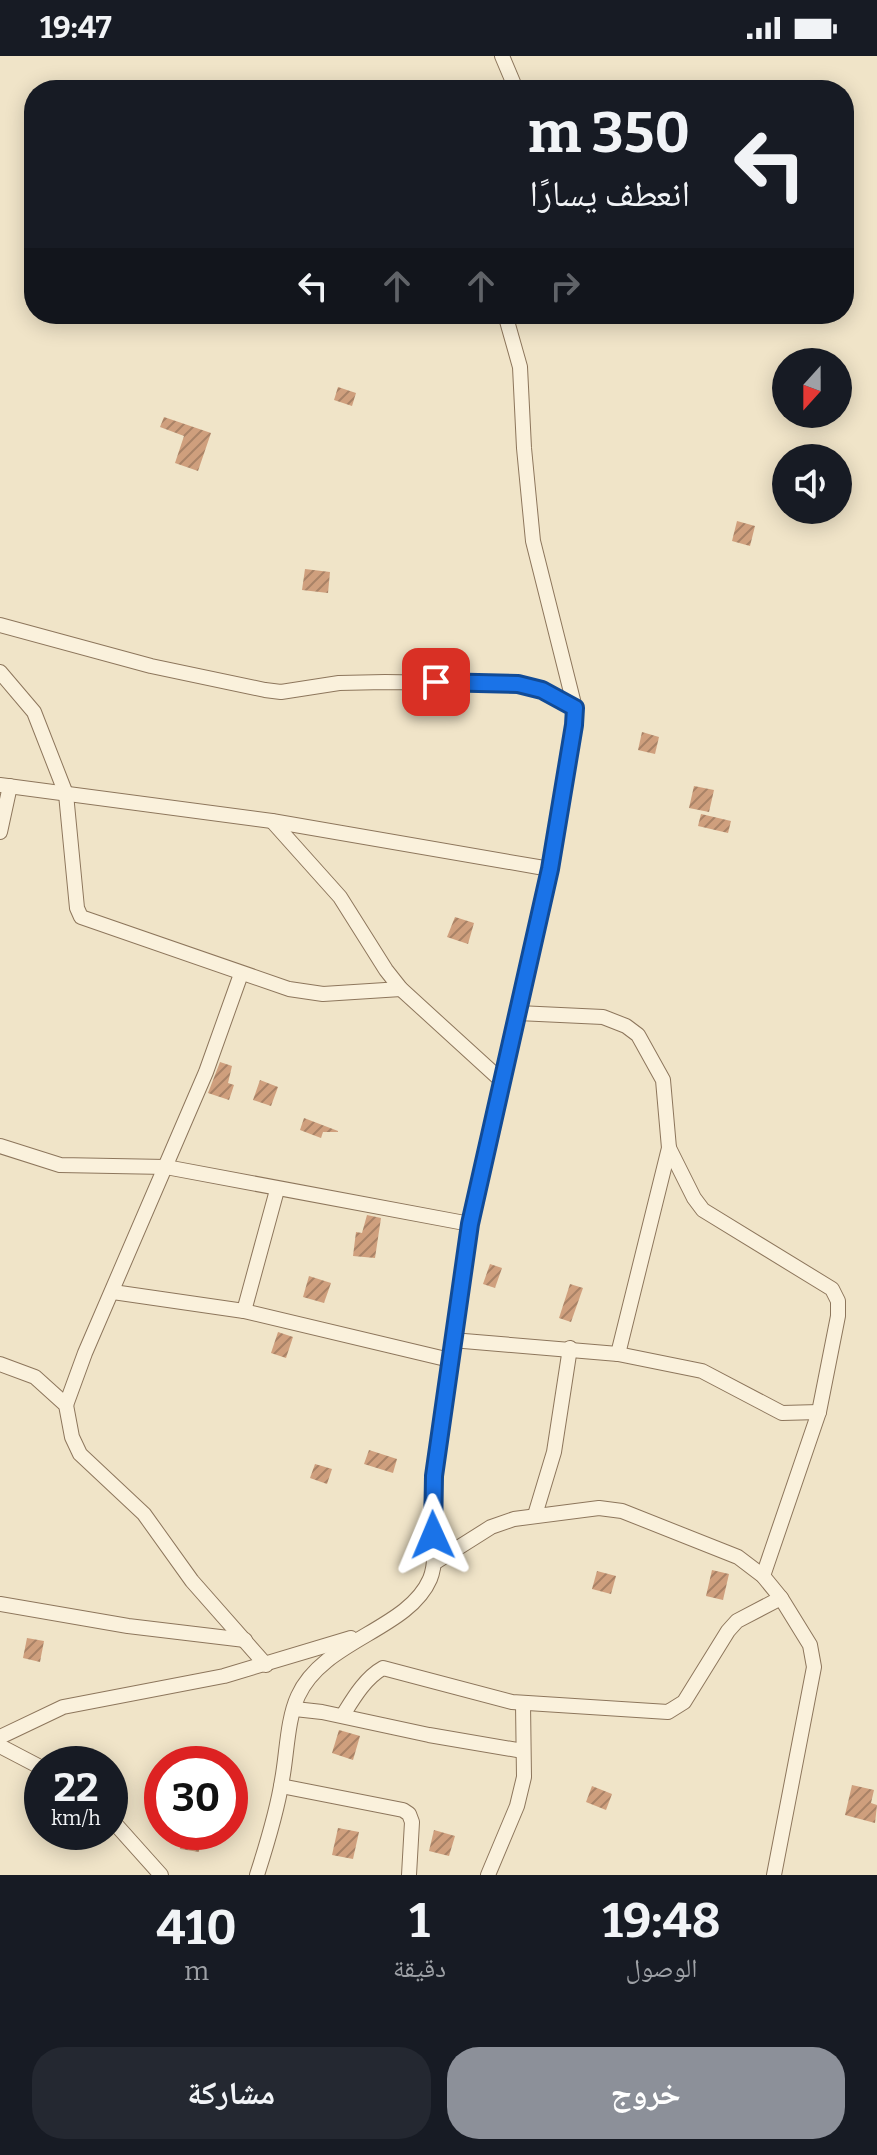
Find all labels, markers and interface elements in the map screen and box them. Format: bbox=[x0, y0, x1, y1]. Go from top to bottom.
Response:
text: 19:47 bbox=[40, 10, 112, 46]
text: 350 m bbox=[528, 100, 690, 167]
icon: left bbox=[718, 112, 822, 216]
text: انعطف يسارًا bbox=[530, 172, 690, 216]
icon: left bbox=[291, 264, 335, 308]
icon: ahead bbox=[375, 264, 419, 308]
icon: ahead bbox=[459, 264, 503, 308]
icon: right bbox=[543, 264, 587, 308]
north arrow bbox=[772, 348, 852, 428]
map controls bbox=[772, 348, 852, 524]
button: sound bbox=[772, 444, 852, 524]
pin bbox=[402, 648, 470, 716]
icon: arrive bbox=[414, 660, 458, 704]
position arrow bbox=[391, 1493, 475, 1577]
speed limit sign: 30 bbox=[144, 1746, 248, 1850]
text: 22 bbox=[53, 1764, 99, 1812]
text: km/h bbox=[51, 1806, 101, 1830]
text: 1 bbox=[409, 1892, 430, 1950]
text: 19:48 bbox=[602, 1892, 721, 1950]
text: 410 bbox=[156, 1899, 237, 1957]
text: دقيقة bbox=[393, 1953, 446, 1984]
text: الوصول bbox=[626, 1953, 697, 1984]
text: m bbox=[184, 1956, 209, 1987]
button: مشاركة bbox=[32, 2047, 431, 2139]
button: خروج bbox=[447, 2047, 845, 2139]

